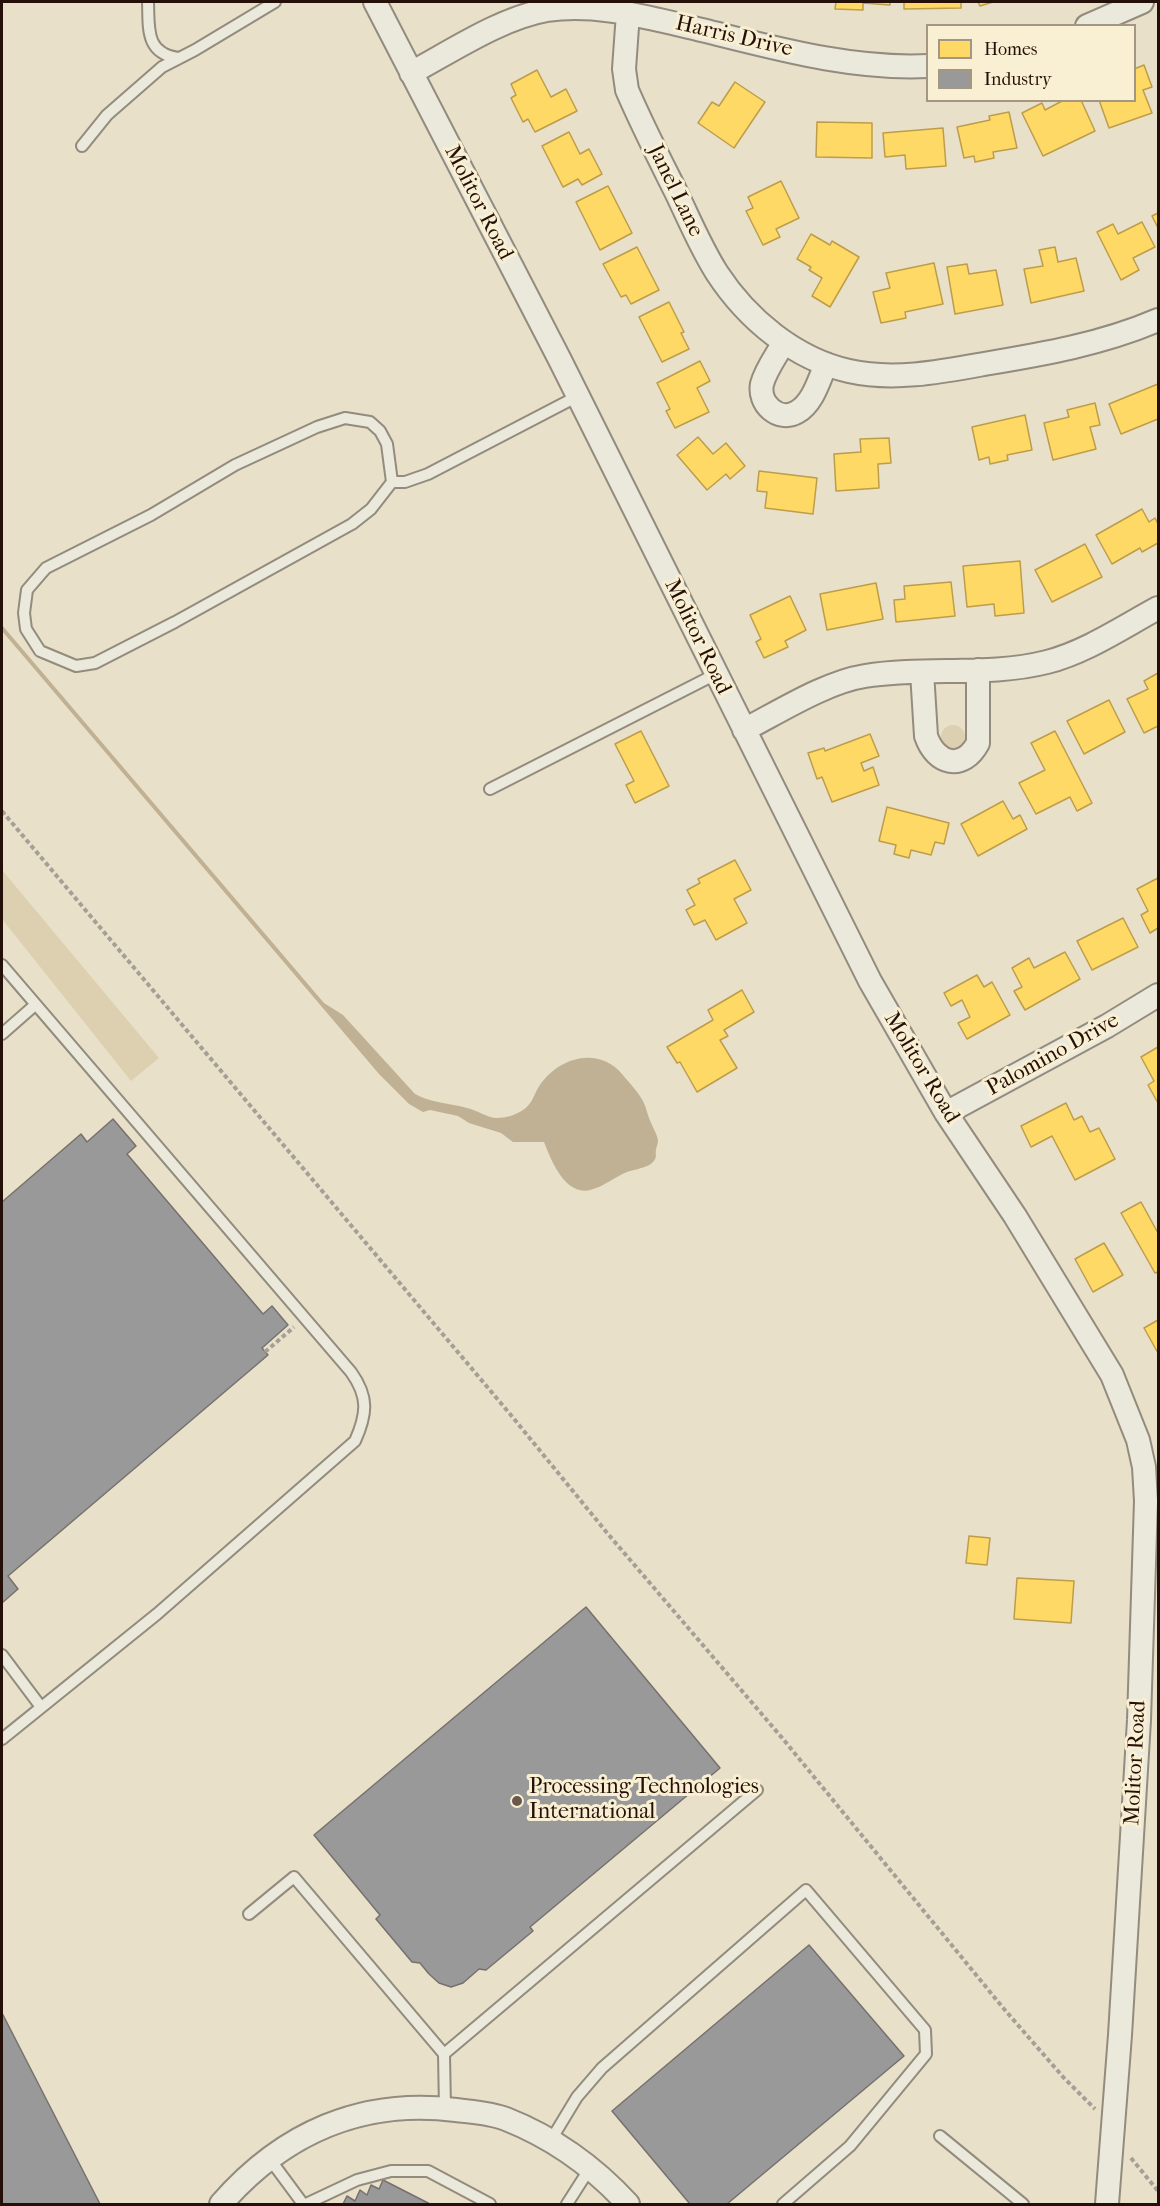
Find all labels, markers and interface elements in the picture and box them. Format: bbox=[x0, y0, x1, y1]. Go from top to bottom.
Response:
street label: Harris Drive bbox=[673, 11, 795, 63]
legend bbox=[926, 24, 1136, 102]
text: Homes bbox=[984, 39, 1038, 60]
text: Industry bbox=[984, 69, 1052, 90]
street label: Molitor Road bbox=[438, 141, 518, 265]
street label: Janel Lane bbox=[641, 141, 709, 241]
street label: Molitor Road bbox=[658, 575, 736, 699]
street label: Molitor Road bbox=[877, 1008, 965, 1128]
street label: Palomino Drive bbox=[982, 1008, 1124, 1102]
street label: Molitor Road bbox=[1120, 1700, 1152, 1826]
place label: Processing Technologies International bbox=[529, 1775, 759, 1826]
marker: Processing Technologies International bbox=[510, 1794, 524, 1808]

